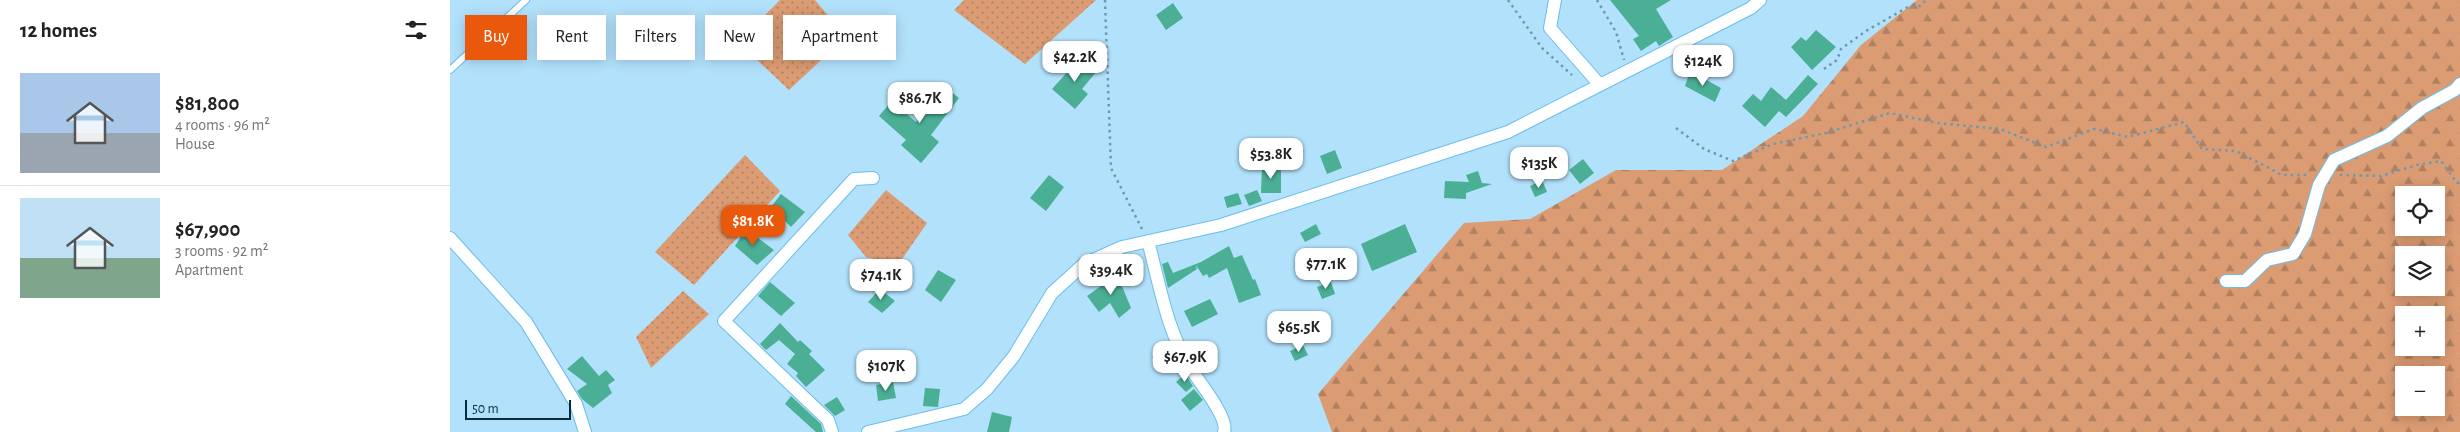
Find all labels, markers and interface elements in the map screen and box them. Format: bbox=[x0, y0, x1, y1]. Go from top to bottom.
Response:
chip: Buy bbox=[465, 15, 527, 60]
chip: Rent bbox=[537, 15, 606, 60]
chip: Filters bbox=[616, 15, 695, 60]
chip: New bbox=[705, 15, 773, 60]
chip: Apartment bbox=[783, 15, 896, 60]
icon: filters bbox=[402, 16, 430, 44]
text: 12 homes bbox=[20, 20, 97, 41]
pin: $42.2K bbox=[1034, 41, 1116, 83]
pin: $124K bbox=[1668, 44, 1738, 87]
text: $42.2K bbox=[1053, 49, 1097, 65]
text: $124K bbox=[1684, 53, 1722, 69]
pin: $86.7K bbox=[879, 82, 961, 124]
text: $86.7K bbox=[899, 90, 941, 106]
icon: home bbox=[60, 93, 120, 153]
text: $81,800 bbox=[175, 93, 239, 114]
text: 4 rooms · 96 m² bbox=[175, 117, 270, 133]
text: House bbox=[175, 136, 215, 152]
pin: $53.8K bbox=[1230, 138, 1312, 180]
text: $53.8K bbox=[1250, 146, 1292, 162]
pin: $135K bbox=[1504, 146, 1574, 189]
text: $135K bbox=[1521, 155, 1557, 171]
map controls bbox=[2395, 186, 2445, 416]
button: locate bbox=[2395, 186, 2445, 236]
pin: $81.8K bbox=[712, 204, 794, 247]
text: $81.8K bbox=[732, 213, 774, 229]
icon: home bbox=[60, 218, 120, 278]
text: $67,900 bbox=[175, 219, 241, 240]
text: 3 rooms · 92 m² bbox=[175, 243, 268, 259]
button: layers bbox=[2395, 246, 2445, 296]
pin: $77.1K bbox=[1285, 248, 1367, 290]
pin: $39.4K bbox=[1070, 254, 1152, 296]
text: $77.1K bbox=[1306, 256, 1346, 272]
pin: $74.1K bbox=[840, 258, 922, 301]
text: Apartment bbox=[175, 262, 243, 278]
text: $39.4K bbox=[1090, 262, 1132, 278]
text: $74.1K bbox=[861, 267, 901, 283]
button: + bbox=[2395, 306, 2445, 356]
pin: $65.5K bbox=[1258, 310, 1340, 353]
text: $65.5K bbox=[1278, 319, 1320, 335]
pin: $67.9K bbox=[1144, 340, 1226, 383]
text: $67.9K bbox=[1164, 349, 1206, 365]
pin: $107K bbox=[851, 350, 921, 392]
text: $107K bbox=[867, 358, 905, 374]
button: − bbox=[2395, 366, 2445, 416]
scale bar bbox=[465, 397, 571, 420]
text: 50 m bbox=[472, 402, 499, 416]

